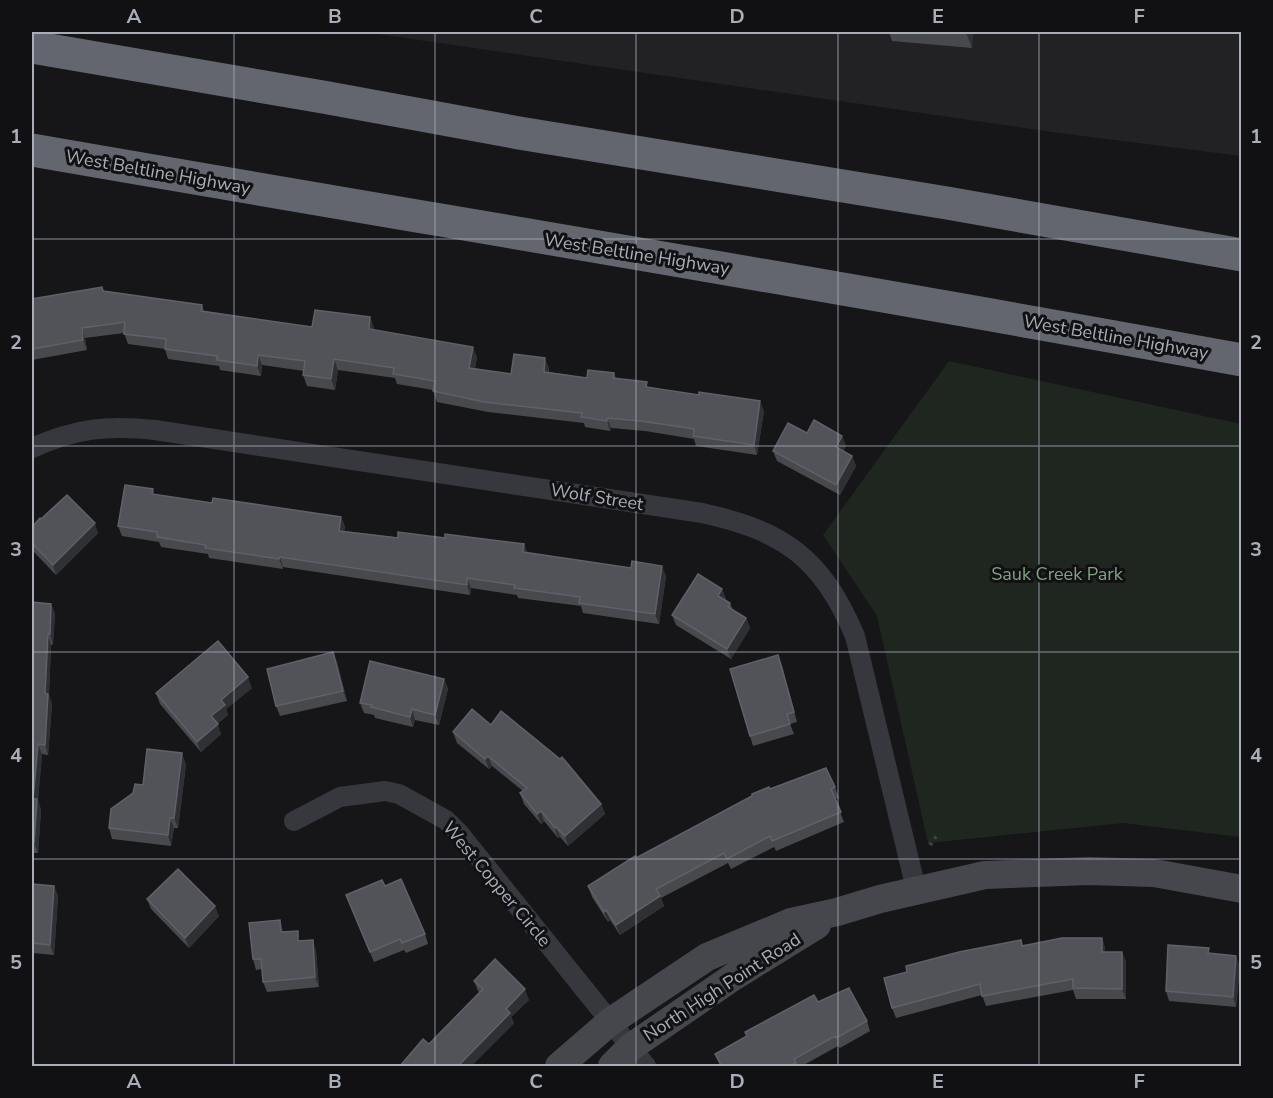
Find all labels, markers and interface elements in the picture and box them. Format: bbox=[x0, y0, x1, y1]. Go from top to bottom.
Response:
text: A bbox=[127, 3, 142, 30]
text: B bbox=[328, 3, 342, 30]
text: C bbox=[529, 3, 543, 30]
text: D bbox=[729, 3, 745, 30]
text: E bbox=[932, 3, 944, 30]
text: F bbox=[1133, 3, 1145, 30]
text: 1 bbox=[10, 123, 22, 150]
text: 1 bbox=[1250, 123, 1262, 150]
street label: West Beltline Highway bbox=[64, 144, 253, 200]
street label: West Beltline Highway bbox=[543, 228, 732, 281]
street label: West Beltline Highway bbox=[1022, 309, 1211, 365]
text: 2 bbox=[10, 329, 22, 356]
text: 2 bbox=[1250, 329, 1262, 356]
street label: Wolf Street bbox=[549, 478, 646, 516]
text: 3 bbox=[10, 536, 22, 563]
text: 3 bbox=[1250, 536, 1262, 563]
park label: Sauk Creek Park bbox=[991, 562, 1124, 586]
text: 4 bbox=[10, 742, 22, 769]
text: 4 bbox=[1250, 742, 1262, 769]
street label: West Copper Circle bbox=[437, 816, 557, 952]
street label: North High Point Road bbox=[639, 927, 805, 1047]
text: 5 bbox=[10, 949, 22, 976]
text: 5 bbox=[1250, 949, 1262, 976]
text: A bbox=[127, 1068, 142, 1095]
text: B bbox=[328, 1068, 342, 1095]
text: C bbox=[529, 1068, 543, 1095]
text: D bbox=[729, 1068, 745, 1095]
text: E bbox=[932, 1068, 944, 1095]
text: F bbox=[1133, 1068, 1145, 1095]

